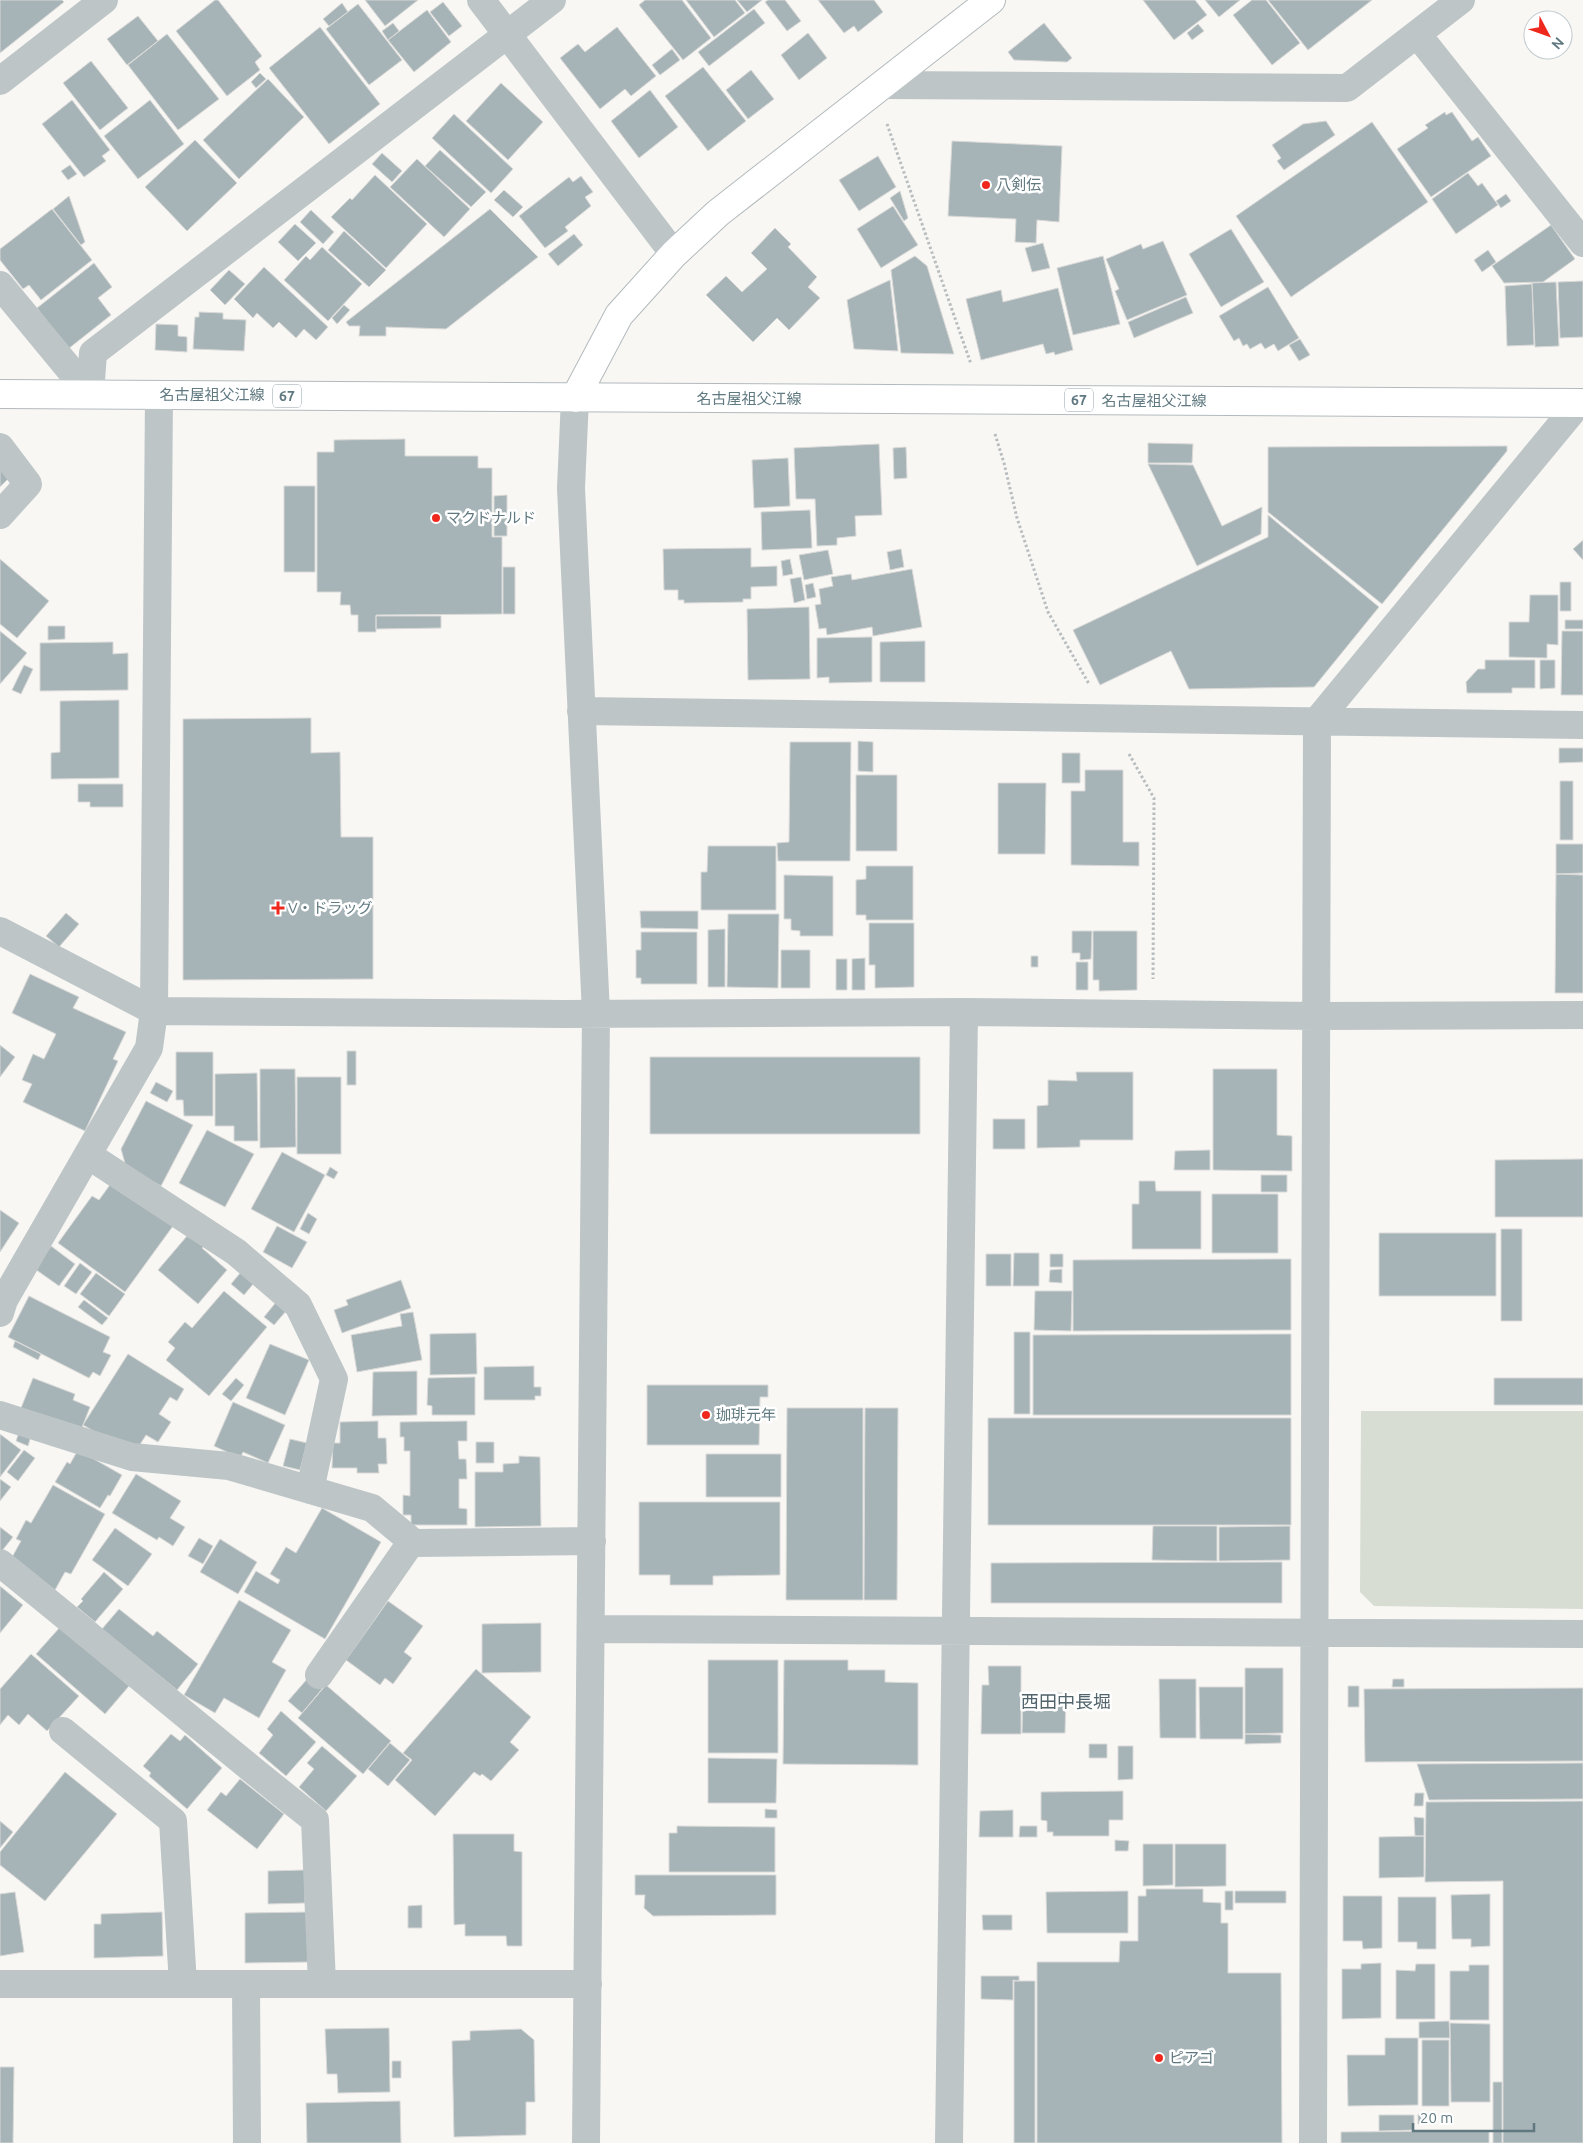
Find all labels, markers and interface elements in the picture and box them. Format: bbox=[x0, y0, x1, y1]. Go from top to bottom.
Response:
north arrow bbox=[1523, 10, 1573, 60]
text: N bbox=[1548, 34, 1567, 53]
place label: 八剣伝 bbox=[996, 176, 1041, 193]
marker: 八剣伝 bbox=[980, 179, 992, 191]
road number: 67 bbox=[273, 384, 301, 408]
street label: 名古屋祖父江線 bbox=[159, 386, 265, 403]
road number: 67 bbox=[1065, 388, 1093, 412]
street label: 名古屋祖父江線 bbox=[696, 390, 802, 407]
street label: 名古屋祖父江線 bbox=[1101, 392, 1207, 409]
place label: マクドナルド bbox=[446, 509, 536, 526]
marker: マクドナルド bbox=[430, 512, 442, 524]
place label: V・ドラッグ bbox=[288, 899, 373, 916]
marker: V・ドラッグ bbox=[272, 902, 284, 914]
place label: 珈琲元年 bbox=[716, 1406, 776, 1423]
marker: 珈琲元年 bbox=[700, 1409, 712, 1421]
district label: 西田中長堀 bbox=[1021, 1691, 1111, 1711]
place label: ピアゴ bbox=[1169, 2049, 1214, 2066]
marker: ピアゴ bbox=[1153, 2052, 1165, 2064]
scale bar bbox=[1413, 2100, 1534, 2132]
text: 20 m bbox=[1420, 2109, 1453, 2126]

